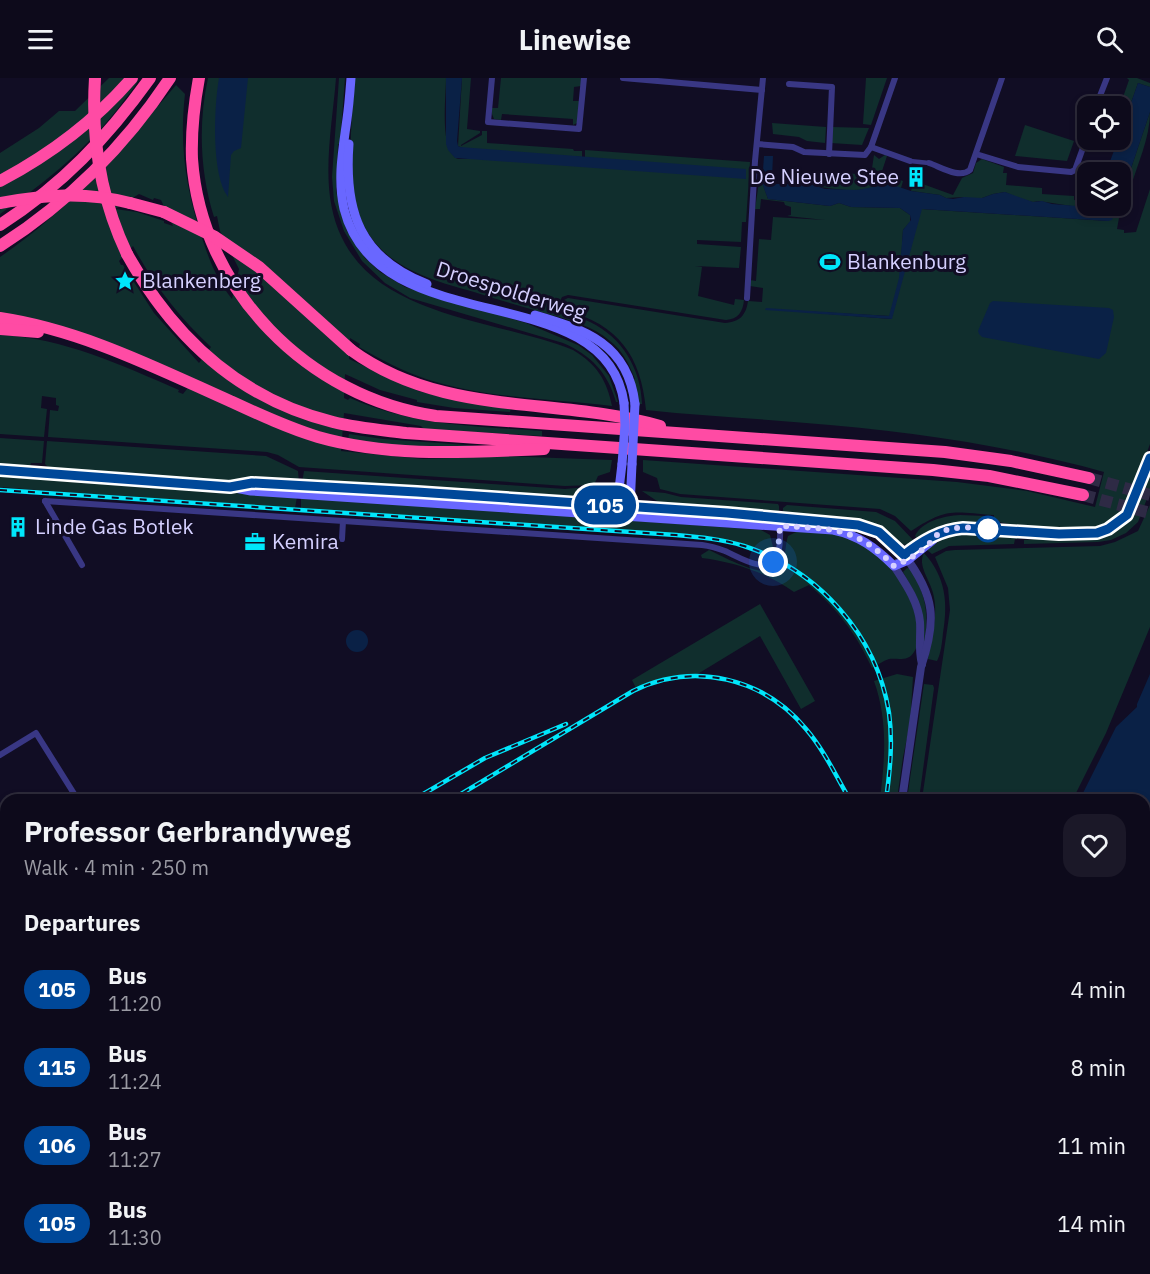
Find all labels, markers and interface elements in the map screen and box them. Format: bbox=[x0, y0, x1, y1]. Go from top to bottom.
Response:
text: Linewise bbox=[519, 22, 631, 57]
icon: menu bbox=[24, 23, 57, 56]
icon: search bbox=[1093, 23, 1126, 56]
map controls bbox=[1077, 96, 1131, 216]
button: locate bbox=[1077, 96, 1131, 150]
place label: De Nieuwe Stee bbox=[750, 162, 899, 190]
button: layers bbox=[1077, 162, 1131, 216]
building icon: De Nieuwe Stee bbox=[904, 165, 928, 189]
place label: Blankenburg bbox=[847, 247, 966, 275]
sports icon: Blankenburg bbox=[818, 250, 842, 274]
street label: Droespolderweg bbox=[433, 254, 590, 326]
place label: Blankenberg bbox=[142, 266, 261, 294]
place icon: Blankenberg bbox=[113, 269, 137, 293]
line badge: 105 bbox=[570, 486, 640, 524]
text: 105 bbox=[586, 491, 624, 519]
place label: Linde Gas Botlek bbox=[35, 512, 194, 540]
building icon: Linde Gas Botlek bbox=[6, 515, 30, 539]
unlabelled marker bbox=[975, 516, 1001, 542]
place label: Kemira bbox=[272, 527, 339, 555]
office icon: Kemira bbox=[243, 530, 267, 554]
your location bbox=[758, 547, 788, 577]
text: Professor Gerbrandyweg bbox=[24, 813, 351, 850]
button: heart bbox=[1063, 814, 1126, 877]
text: Walk · 4 min · 250 m bbox=[24, 854, 209, 881]
text: Departures bbox=[24, 908, 140, 937]
text: Bus bbox=[108, 961, 147, 990]
text: 105 bbox=[38, 975, 76, 1003]
text: 4 min bbox=[1070, 975, 1126, 1004]
text: 11:20 bbox=[108, 990, 162, 1017]
text: Bus bbox=[108, 1039, 147, 1068]
text: 115 bbox=[38, 1053, 76, 1081]
text: 8 min bbox=[1070, 1053, 1126, 1082]
text: 11:24 bbox=[108, 1068, 162, 1095]
text: Bus bbox=[108, 1117, 147, 1146]
text: 106 bbox=[38, 1131, 76, 1159]
text: 11 min bbox=[1057, 1131, 1126, 1160]
text: 11:27 bbox=[108, 1146, 162, 1173]
text: Bus bbox=[108, 1195, 147, 1224]
text: 105 bbox=[38, 1209, 76, 1237]
text: 14 min bbox=[1057, 1209, 1126, 1238]
text: 11:30 bbox=[108, 1224, 162, 1251]

